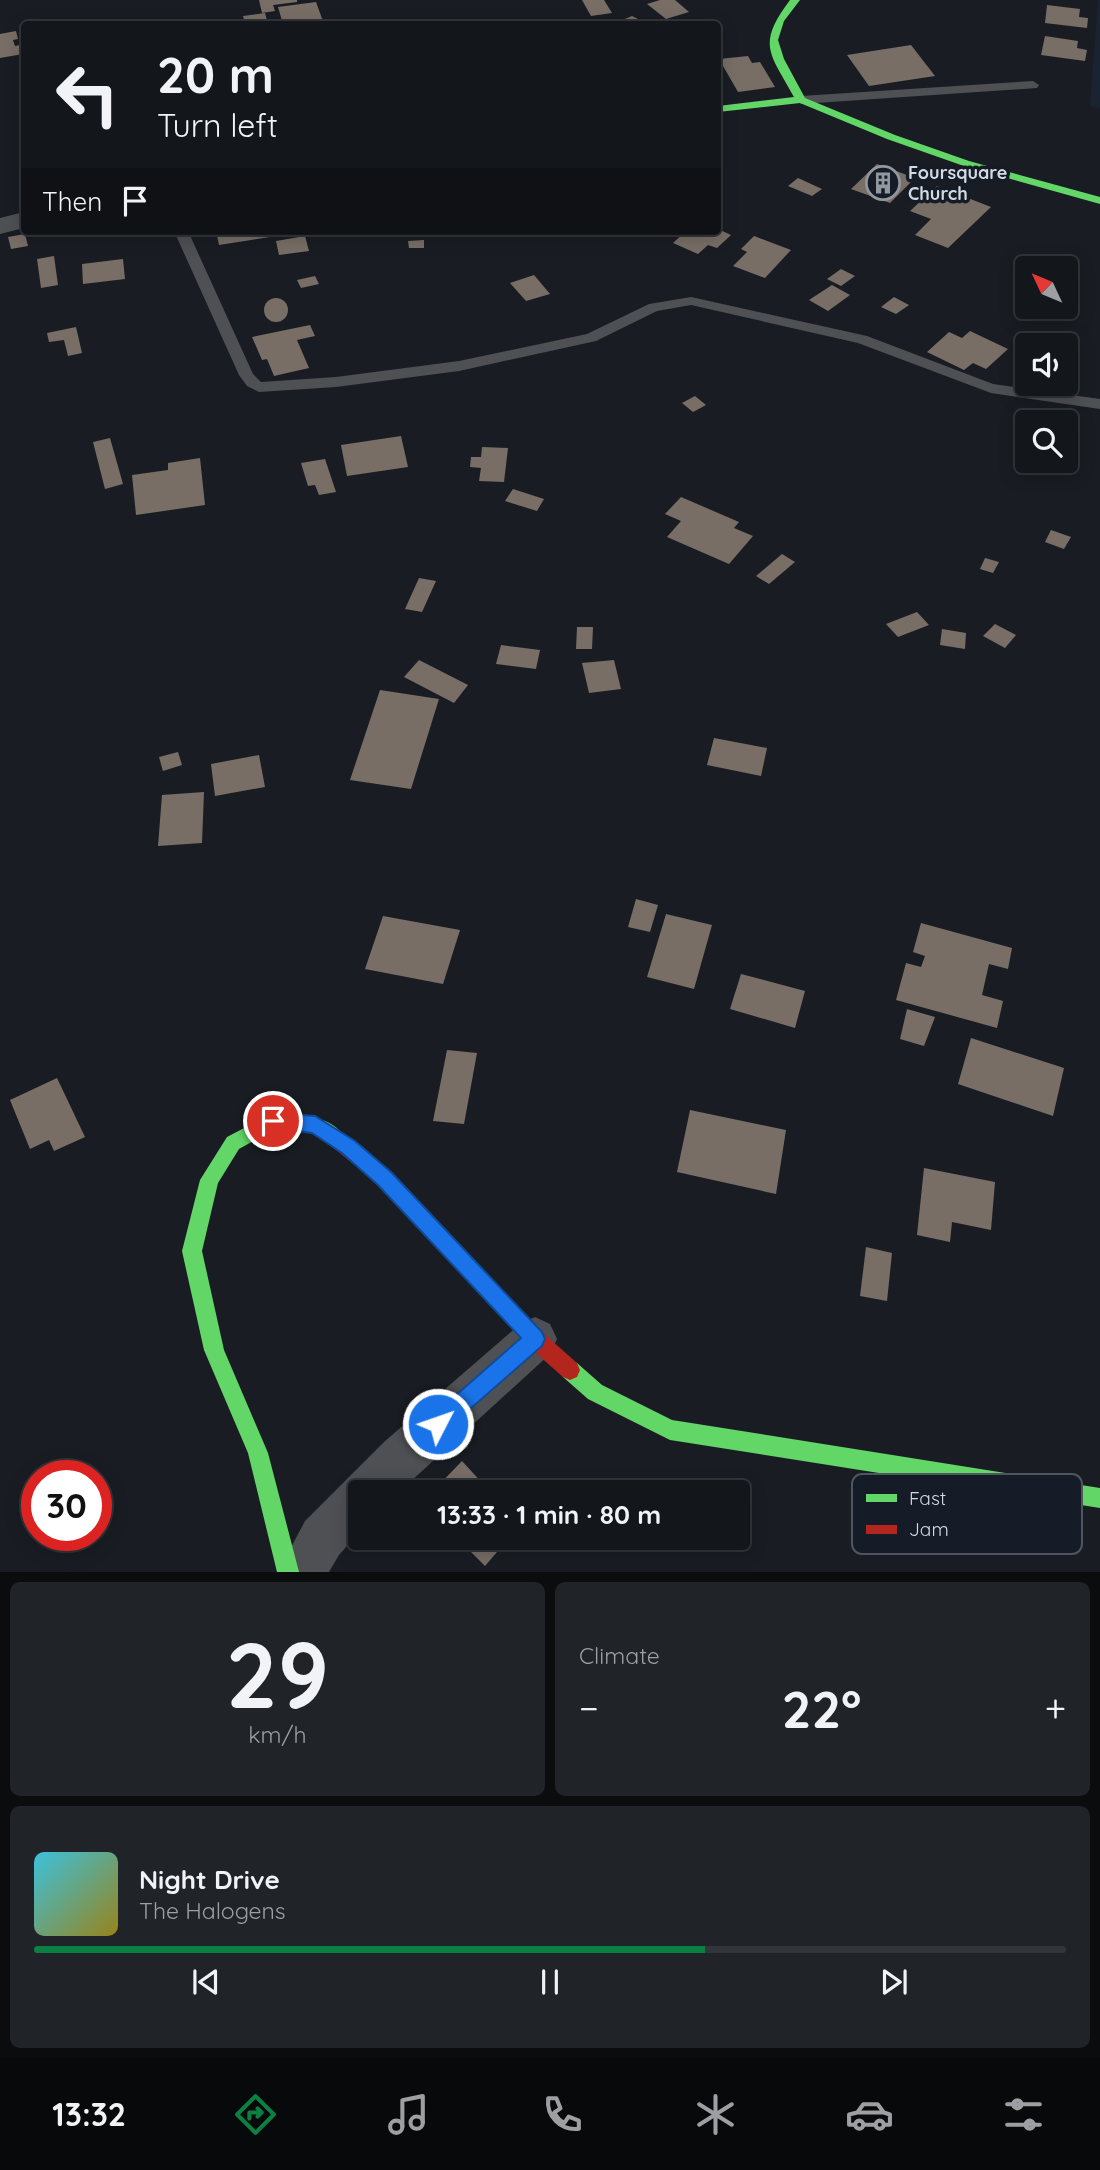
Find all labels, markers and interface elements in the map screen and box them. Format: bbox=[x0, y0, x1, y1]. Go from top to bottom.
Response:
text: 20 m bbox=[157, 44, 274, 105]
icon: left bbox=[42, 49, 133, 140]
text: Turn left bbox=[157, 105, 278, 145]
place label: Foursquare Church bbox=[908, 161, 1007, 205]
building icon: Foursquare Church bbox=[864, 164, 902, 202]
icon: arrive bbox=[116, 182, 154, 220]
text: Then bbox=[42, 185, 102, 218]
north arrow bbox=[1015, 256, 1078, 318]
map controls bbox=[1015, 256, 1078, 473]
button: sound bbox=[1015, 333, 1078, 396]
button: search bbox=[1015, 410, 1078, 473]
pin bbox=[243, 1091, 303, 1151]
icon: arrive bbox=[254, 1102, 292, 1140]
position arrow bbox=[401, 1387, 475, 1461]
speed limit sign: 30 bbox=[21, 1460, 112, 1551]
legend bbox=[852, 1474, 1082, 1554]
text: Fast bbox=[909, 1486, 946, 1510]
text: 13:33 · 1 min · 80 m bbox=[437, 1498, 661, 1531]
text: Jam bbox=[909, 1517, 949, 1541]
text: 29 bbox=[226, 1617, 329, 1731]
text: Climate bbox=[579, 1641, 660, 1670]
text: 22° bbox=[782, 1676, 861, 1741]
text: − bbox=[579, 1684, 599, 1732]
text: + bbox=[1045, 1684, 1066, 1732]
text: km/h bbox=[248, 1720, 307, 1749]
text: Night Drive bbox=[139, 1863, 280, 1896]
text: The Halogens bbox=[139, 1896, 286, 1925]
icon: previous bbox=[187, 1963, 225, 2001]
icon: pause bbox=[531, 1963, 569, 2001]
icon: next bbox=[875, 1963, 913, 2001]
icon: directions bbox=[231, 2090, 280, 2139]
icon: music bbox=[384, 2090, 433, 2139]
icon: phone bbox=[538, 2090, 587, 2139]
icon: climate bbox=[691, 2090, 740, 2139]
icon: car bbox=[845, 2090, 894, 2139]
icon: filters bbox=[999, 2090, 1048, 2139]
text: 13:32 bbox=[52, 2094, 126, 2134]

